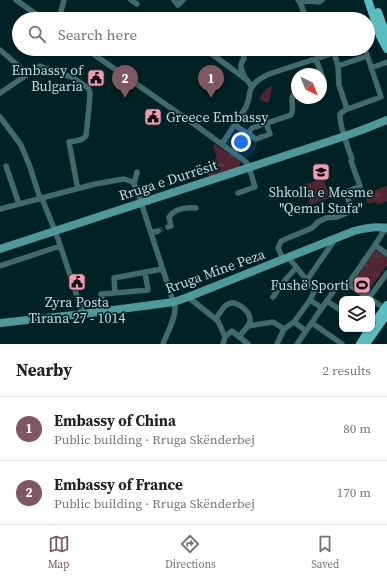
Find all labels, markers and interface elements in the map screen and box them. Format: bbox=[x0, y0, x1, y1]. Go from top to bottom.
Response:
search box bbox=[12, 12, 375, 56]
icon: search bbox=[26, 23, 48, 45]
text: Search here bbox=[58, 24, 137, 45]
place label: Embassy of Bulgaria bbox=[12, 60, 84, 96]
pin: 2 bbox=[112, 65, 138, 98]
pin: 1 bbox=[198, 65, 224, 98]
public building icon: Embassy of Bulgaria bbox=[86, 68, 106, 88]
north arrow bbox=[291, 68, 327, 104]
public building icon: Greece Embassy bbox=[143, 107, 163, 127]
place label: Greece Embassy bbox=[166, 107, 269, 127]
your location bbox=[231, 132, 251, 152]
street label: Rruga e Durrësit bbox=[116, 155, 220, 205]
school or university icon: Shkolla e Mesme "Qemal Stafa" bbox=[311, 162, 331, 182]
place label: Shkolla e Mesme "Qemal Stafa" bbox=[269, 182, 373, 218]
street label: Rruga Mine Peza bbox=[162, 243, 268, 298]
public building icon: Zyra Posta Tirana 27 - 1014 bbox=[67, 272, 87, 292]
place label: Fushë Sporti bbox=[270, 275, 349, 295]
sports icon: Fushë Sporti bbox=[352, 275, 372, 295]
place label: Zyra Posta Tirana 27 - 1014 bbox=[28, 292, 126, 328]
map controls bbox=[339, 296, 375, 332]
button: layers bbox=[339, 296, 375, 332]
text: Nearby bbox=[16, 358, 72, 382]
text: 2 results bbox=[323, 362, 371, 379]
text: Embassy of China bbox=[54, 410, 176, 431]
text: 1 bbox=[25, 420, 33, 437]
text: 80 m bbox=[343, 420, 371, 437]
text: Public building · Rruga Skënderbej bbox=[54, 431, 255, 448]
text: Embassy of France bbox=[54, 474, 183, 495]
text: 2 bbox=[25, 484, 33, 501]
text: 170 m bbox=[337, 484, 371, 501]
text: Public building · Rruga Skënderbej bbox=[54, 495, 255, 512]
tab: Map bbox=[48, 533, 70, 572]
tab: Directions bbox=[165, 533, 216, 572]
tab: Saved bbox=[311, 533, 339, 572]

